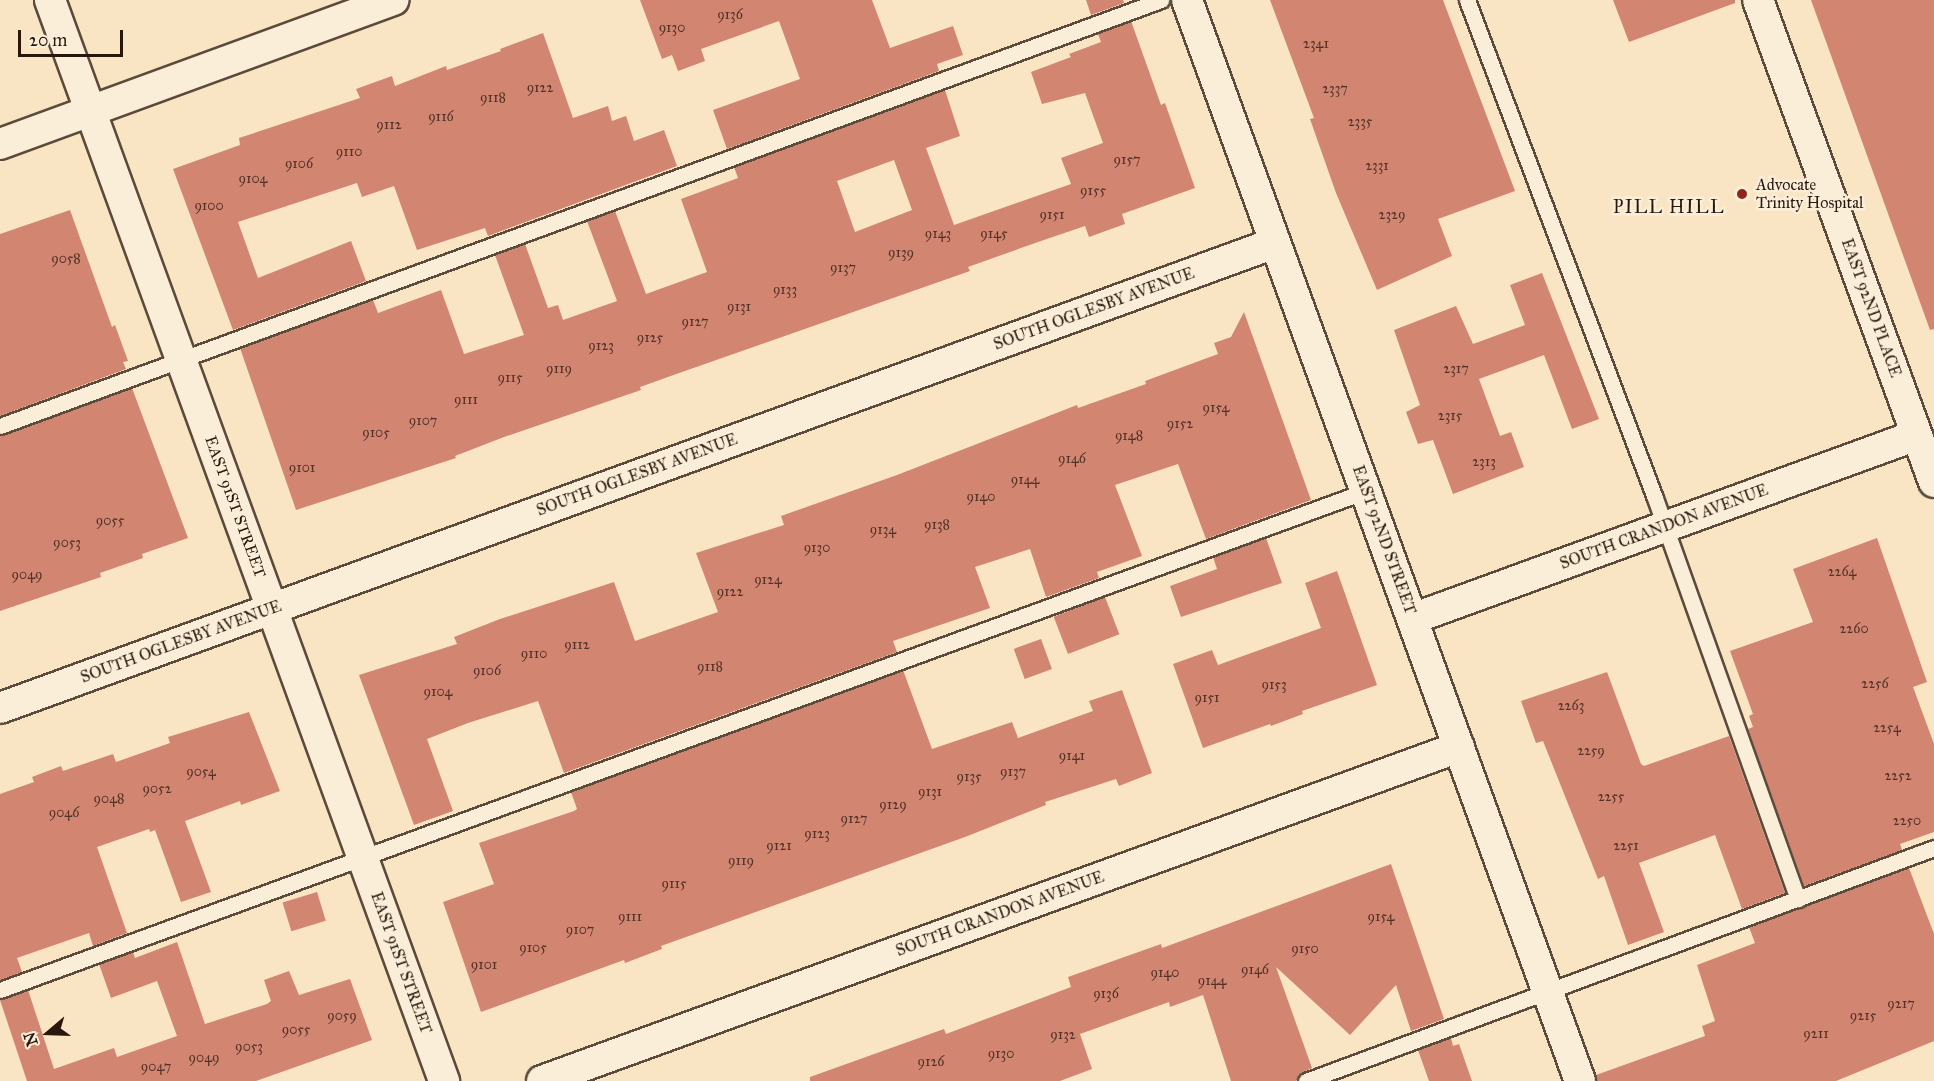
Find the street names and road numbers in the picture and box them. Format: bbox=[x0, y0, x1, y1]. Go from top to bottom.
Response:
street label: EAST 92ND PLACE bbox=[1837, 236, 1905, 380]
street label: SOUTH OGLESBY AVENUE bbox=[991, 264, 1197, 354]
street label: SOUTH OGLESBY AVENUE bbox=[534, 430, 740, 520]
street label: EAST 91ST STREET bbox=[200, 433, 270, 581]
street label: EAST 92ND STREET bbox=[1348, 463, 1420, 617]
street label: SOUTH CRANDON AVENUE bbox=[1557, 480, 1771, 574]
street label: SOUTH OGLESBY AVENUE bbox=[78, 597, 284, 687]
street label: SOUTH CRANDON AVENUE bbox=[893, 867, 1107, 961]
street label: EAST 91ST STREET bbox=[366, 889, 436, 1037]

